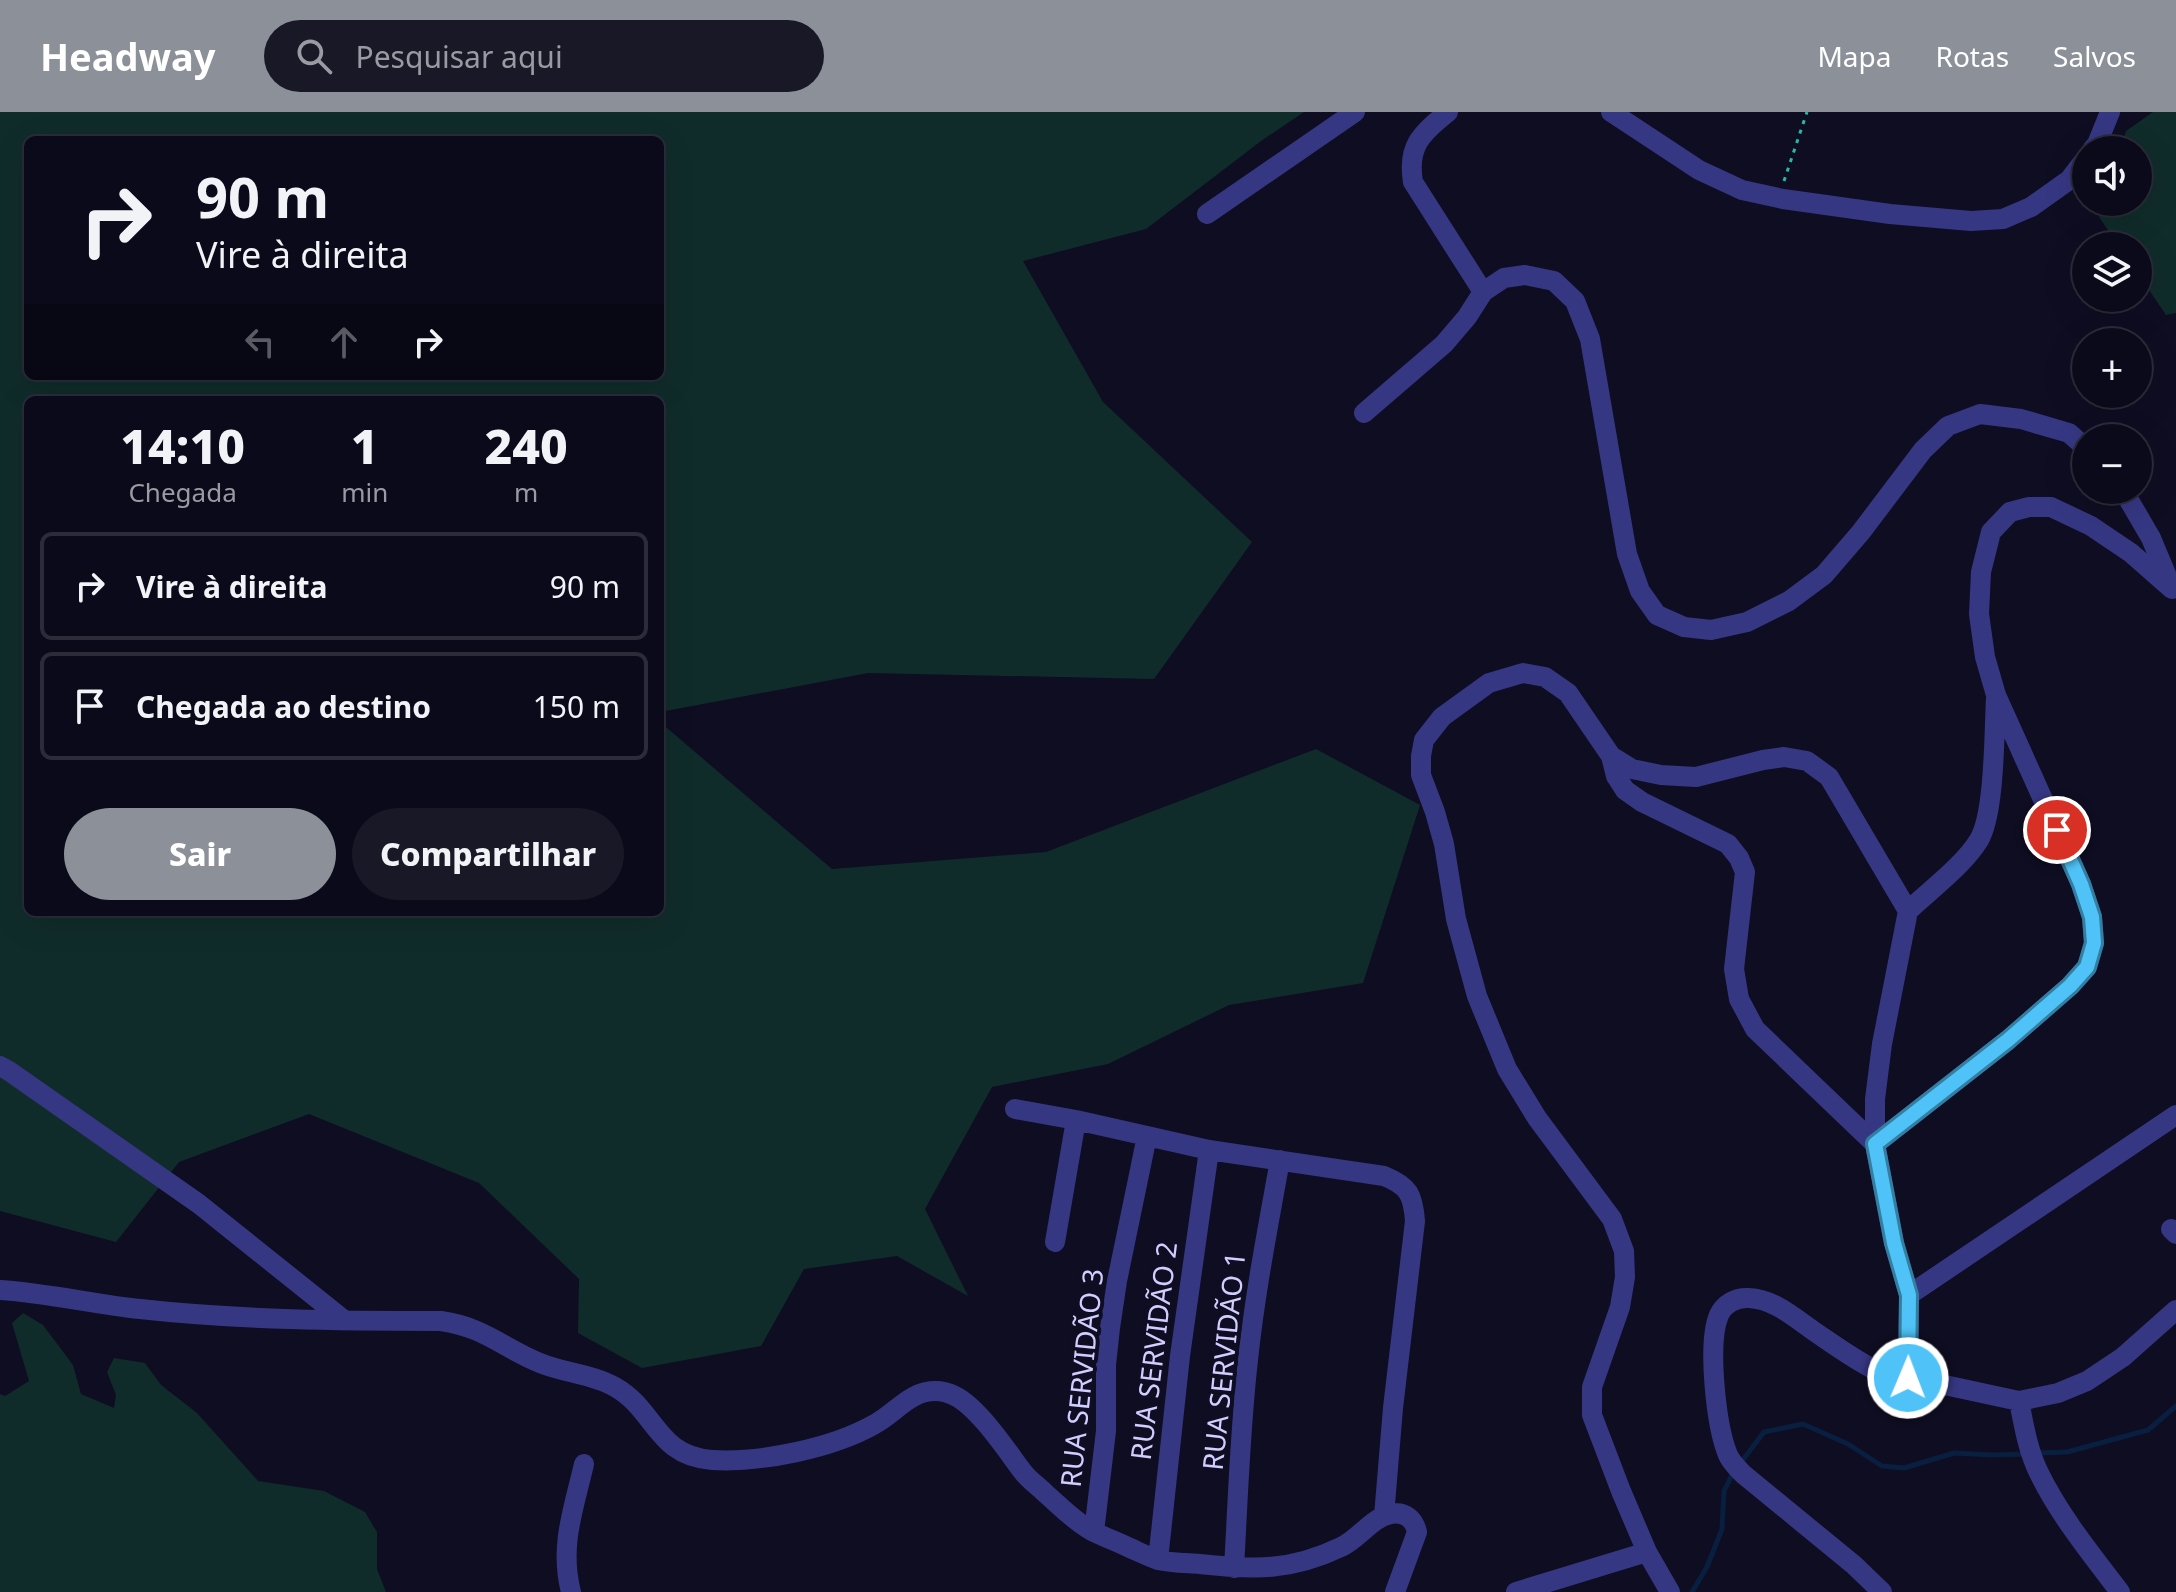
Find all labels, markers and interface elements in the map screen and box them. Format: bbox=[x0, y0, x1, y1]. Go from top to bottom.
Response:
search box bbox=[264, 20, 824, 92]
text: Headway bbox=[40, 30, 216, 82]
icon: search bbox=[292, 34, 336, 78]
text: Pesquisar aqui bbox=[356, 36, 563, 77]
text: Mapa bbox=[1817, 37, 1892, 75]
text: Rotas bbox=[1936, 37, 2009, 75]
text: Salvos bbox=[2053, 37, 2136, 75]
map controls bbox=[2072, 136, 2152, 504]
button: sound bbox=[2072, 136, 2152, 216]
text: 90 m bbox=[196, 158, 329, 234]
icon: right bbox=[64, 168, 168, 272]
text: Vire à direita bbox=[196, 230, 409, 279]
button: layers bbox=[2072, 232, 2152, 312]
icon: left bbox=[238, 320, 282, 364]
icon: ahead bbox=[322, 320, 366, 364]
icon: right bbox=[406, 320, 450, 364]
button: + bbox=[2072, 328, 2152, 408]
text: 14:10 bbox=[120, 413, 245, 478]
text: 1 bbox=[351, 413, 379, 478]
text: 240 bbox=[485, 413, 568, 478]
button: − bbox=[2072, 424, 2152, 504]
text: Chegada bbox=[128, 474, 237, 510]
text: min bbox=[341, 474, 388, 510]
text: m bbox=[514, 474, 538, 510]
icon: right bbox=[68, 564, 112, 608]
text: Vire à direita bbox=[136, 566, 327, 607]
text: 90 m bbox=[550, 566, 620, 607]
icon: arrive bbox=[68, 684, 112, 728]
text: Chegada ao destino bbox=[136, 686, 431, 727]
text: 150 m bbox=[533, 686, 620, 727]
pin bbox=[2023, 796, 2091, 864]
button: Sair bbox=[64, 808, 336, 900]
button: Compartilhar bbox=[352, 808, 624, 900]
icon: arrive bbox=[2035, 808, 2079, 852]
street label: RUA SERVIDÃO 2 bbox=[1121, 1239, 1185, 1462]
street label: RUA SERVIDÃO 1 bbox=[1193, 1250, 1253, 1472]
street label: RUA SERVIDÃO 3 bbox=[1051, 1267, 1111, 1489]
position arrow bbox=[1866, 1336, 1950, 1420]

